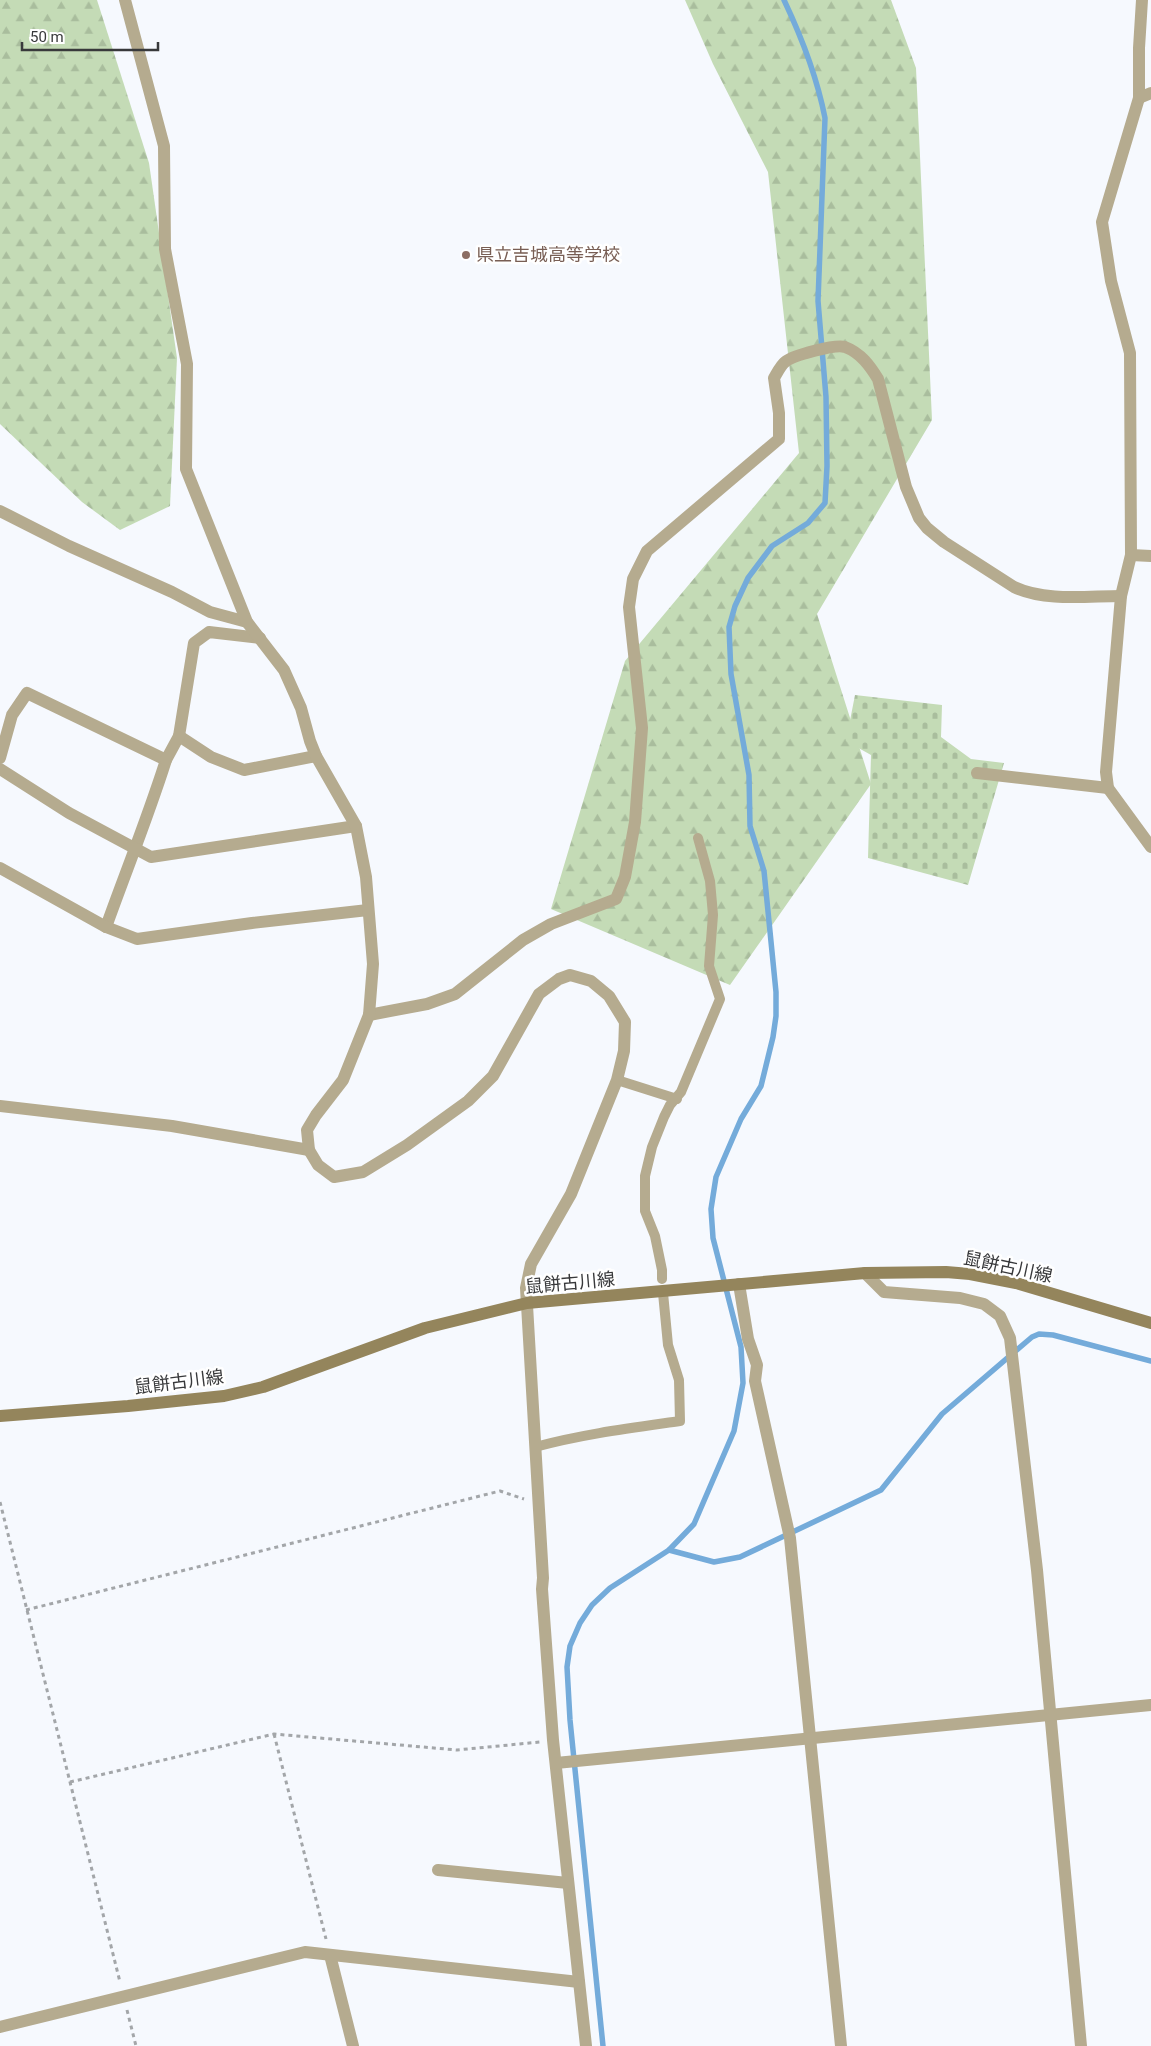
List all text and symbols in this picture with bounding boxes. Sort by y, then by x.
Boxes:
scale bar [22,20,159,52]
text: 50 m [30,28,64,46]
place label: 県立吉城高等学校 [476,244,620,265]
marker: 県立吉城高等学校 [460,249,472,261]
street label: 鼠餅古川線 [962,1247,1054,1286]
street label: 鼠餅古川線 [524,1268,616,1297]
street label: 鼠餅古川線 [133,1366,225,1397]

